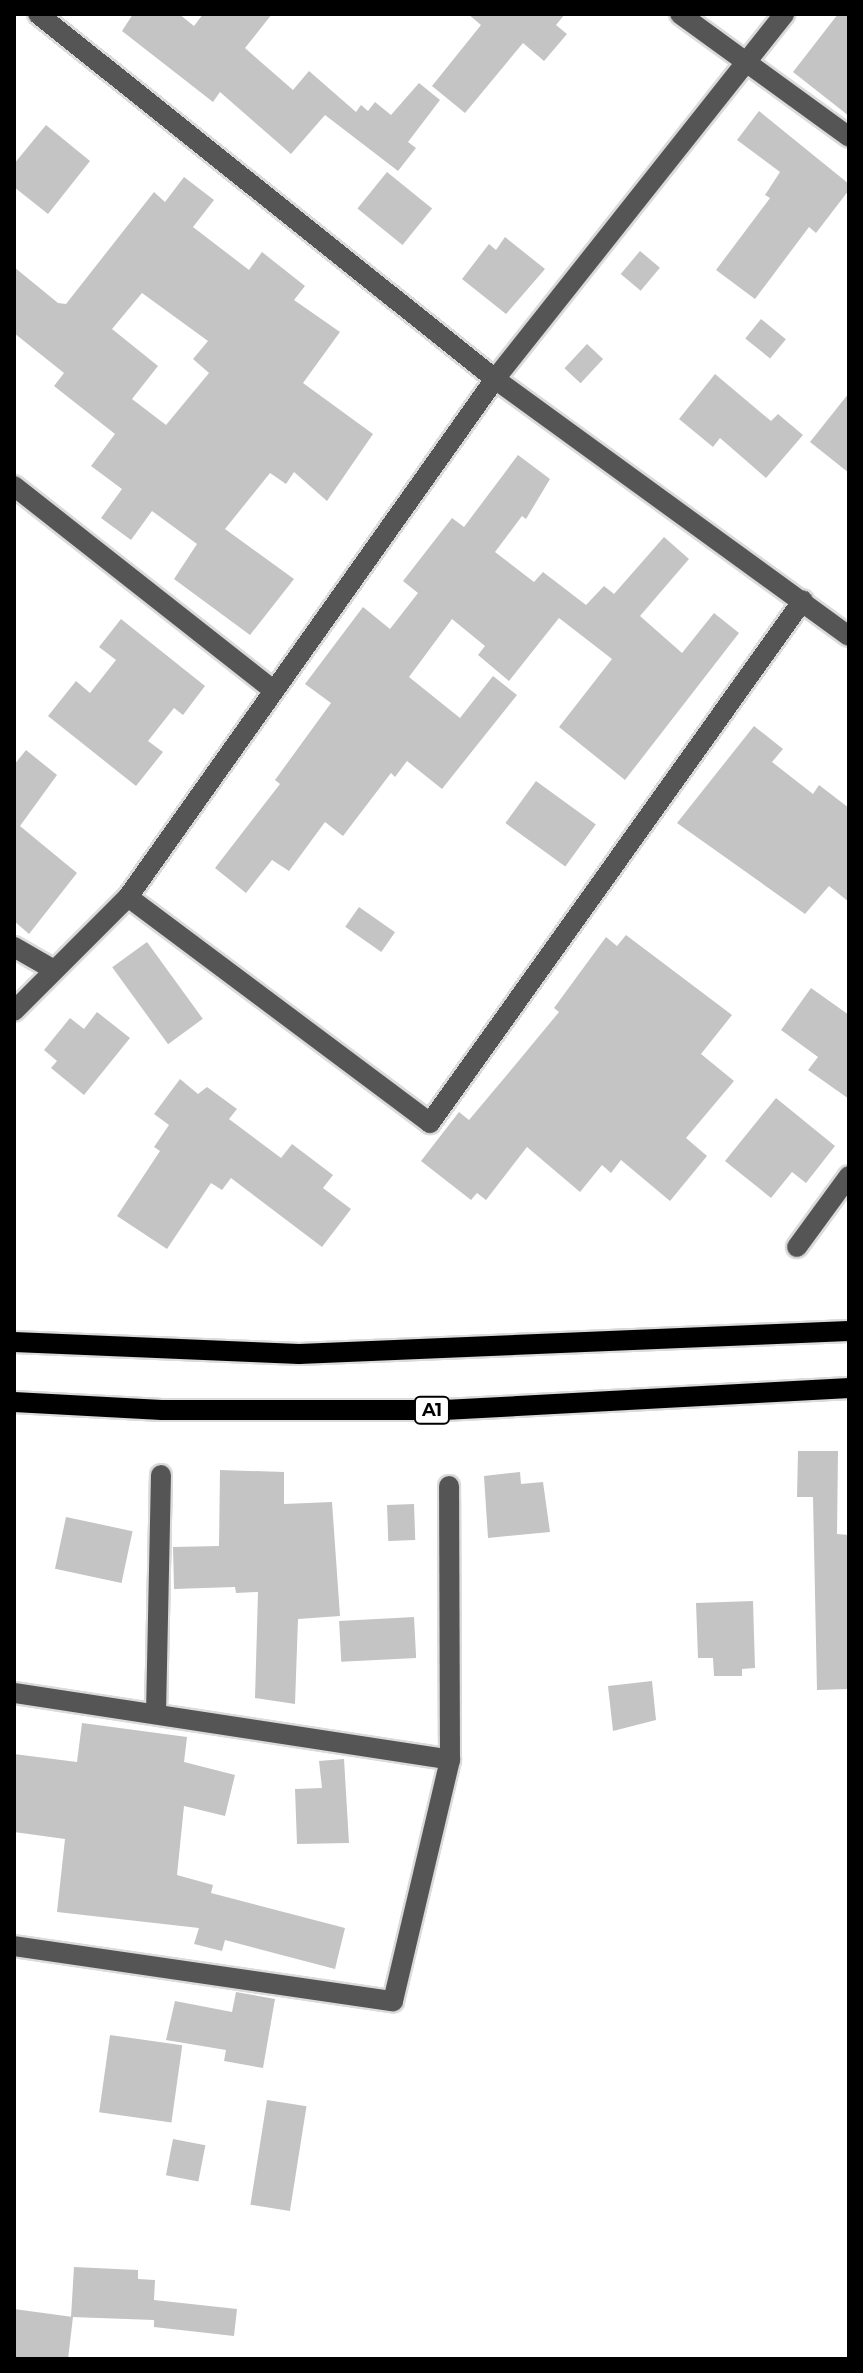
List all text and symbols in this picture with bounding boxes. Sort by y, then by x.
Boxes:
road number: A1 [412,1396,452,1424]

